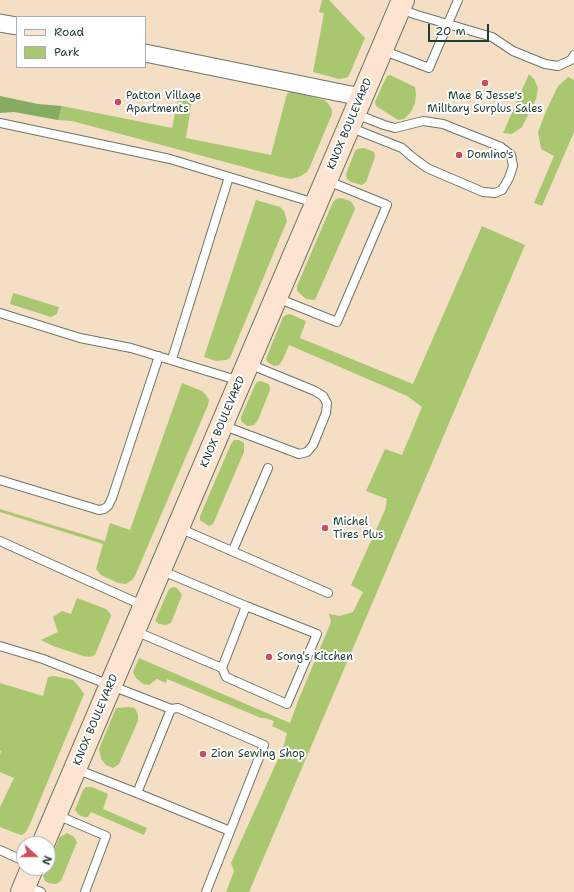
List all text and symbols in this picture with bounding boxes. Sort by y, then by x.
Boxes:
legend [16,16,146,68]
scale bar [430,16,491,42]
text: 20 m [435,23,466,39]
text: Road [54,24,84,40]
text: Park [54,44,80,60]
street label: KNOX BOULEVARD [325,76,375,172]
marker: Mae & Jesse's Military Surplus Sales [480,78,490,88]
place label: Patton Village Apartments [126,89,201,115]
place label: Mae & Jesse's Military Surplus Sales [427,89,543,115]
marker: Patton Village Apartments [113,97,123,107]
place label: Domino's [467,148,514,162]
marker: Domino's [454,150,464,160]
street label: KNOX BOULEVARD [198,374,248,470]
place label: Michel Tires Plus [333,515,384,541]
marker: Michel Tires Plus [320,523,330,533]
place label: Song's Kitchen [277,650,353,664]
marker: Song's Kitchen [264,652,274,662]
street label: KNOX BOULEVARD [71,672,121,768]
place label: Zion Sewing Shop [211,747,305,761]
marker: Zion Sewing Shop [198,749,208,759]
north arrow [16,836,56,876]
text: N [38,853,55,867]

